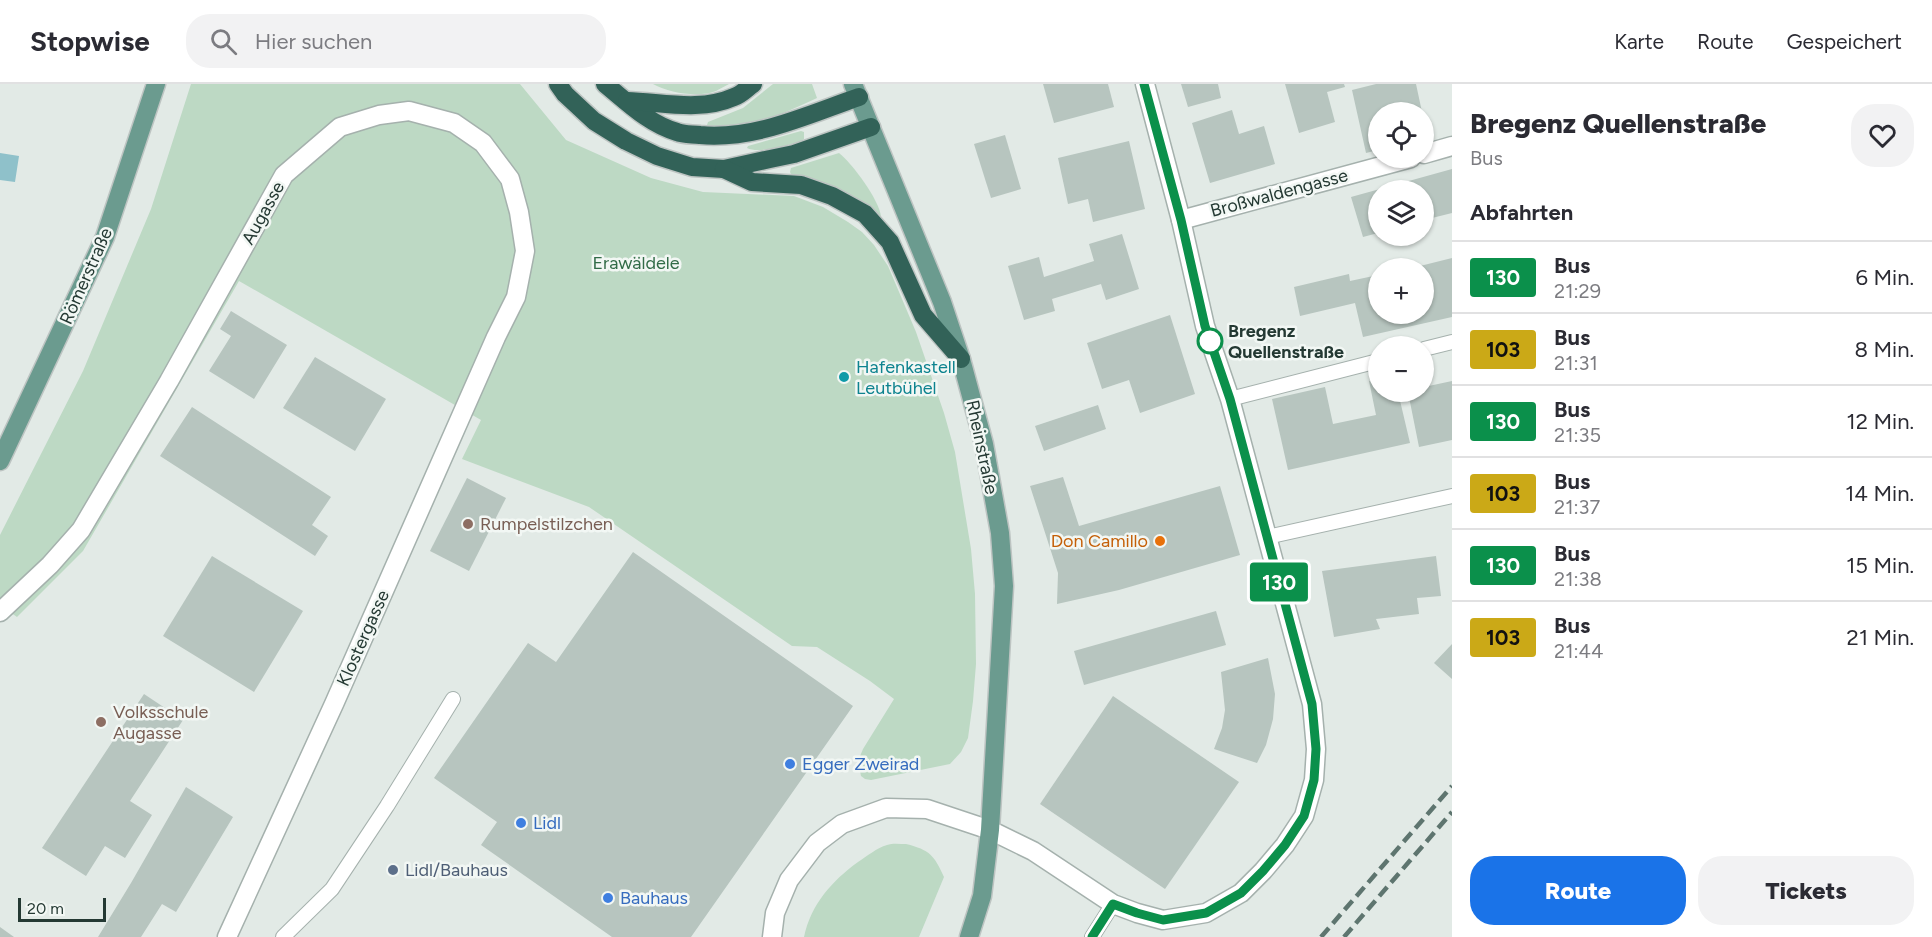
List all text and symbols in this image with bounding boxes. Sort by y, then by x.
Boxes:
search box [186,14,606,68]
text: Stopwise [30,24,150,58]
icon: search [207,25,240,58]
text: Hier suchen [255,28,372,55]
text: Karte [1614,29,1664,54]
text: Route [1697,29,1753,54]
text: Gespeichert [1786,29,1902,54]
map controls [1368,102,1434,402]
button: locate [1368,102,1434,168]
button: heart [1851,104,1914,167]
text: Bregenz Quellenstraße [1470,106,1766,140]
text: Bus [1470,146,1503,170]
street label: Broßwaldengasse [1208,164,1350,222]
street label: Augasse [237,178,289,248]
button: layers [1368,180,1434,246]
text: Abfahrten [1470,199,1573,226]
street label: Römerstraße [55,224,117,328]
park label: Erawäldele [592,252,680,274]
text: Bus [1554,252,1590,279]
button: + [1368,258,1434,324]
text: 6 Min. [1856,264,1914,291]
text: 130 [1486,265,1520,290]
text: 21:29 [1554,279,1601,303]
place label: Bregenz Quellenstraße [1228,320,1344,363]
text: Bus [1554,324,1590,351]
marker: Bregenz Quellenstraße [1197,328,1223,354]
button: − [1368,336,1434,402]
text: 8 Min. [1854,336,1914,363]
text: 103 [1486,337,1520,362]
text: 21:31 [1554,351,1598,375]
place label: Hafenkastell Leutbühel [856,356,956,399]
marker: Hafenkastell Leutbühel [837,370,851,384]
text: Bus [1554,396,1590,423]
street label: Rheinstraße [961,398,1003,496]
text: 12 Min. [1847,408,1914,435]
text: 130 [1486,409,1520,434]
text: 21:35 [1554,423,1601,447]
text: Bus [1554,468,1590,495]
text: 14 Min. [1845,480,1914,507]
text: 103 [1486,481,1520,506]
text: 21:37 [1554,495,1600,519]
place label: Rumpelstilzchen [480,513,613,535]
marker: Rumpelstilzchen [461,517,475,531]
place label: Don Camillo [1051,530,1148,552]
marker: Don Camillo [1153,534,1167,548]
text: Bus [1554,540,1590,567]
text: 15 Min. [1846,552,1914,579]
text: 130 [1486,553,1520,578]
line badge: 130 [1244,562,1314,602]
text: 21:38 [1554,567,1602,591]
text: 130 [1262,570,1296,595]
street label: Klostergasse [332,586,394,689]
text: Bus [1554,612,1590,639]
text: 21 Min. [1847,624,1914,651]
text: 103 [1486,625,1520,650]
text: 21:44 [1554,639,1603,663]
place label: Volksschule Augasse [113,701,208,744]
marker: Volksschule Augasse [94,715,108,729]
place label: Egger Zweirad [802,753,919,775]
marker: Egger Zweirad [783,757,797,771]
place label: Lidl [533,812,561,834]
marker: Lidl [514,816,528,830]
button: Route [1470,856,1686,925]
button: Tickets [1698,856,1914,925]
place label: Lidl/Bauhaus [405,859,508,881]
marker: Lidl/Bauhaus [386,863,400,877]
place label: Bauhaus [620,887,688,909]
marker: Bauhaus [601,891,615,905]
scale bar [18,895,106,922]
text: 20 m [27,899,64,918]

